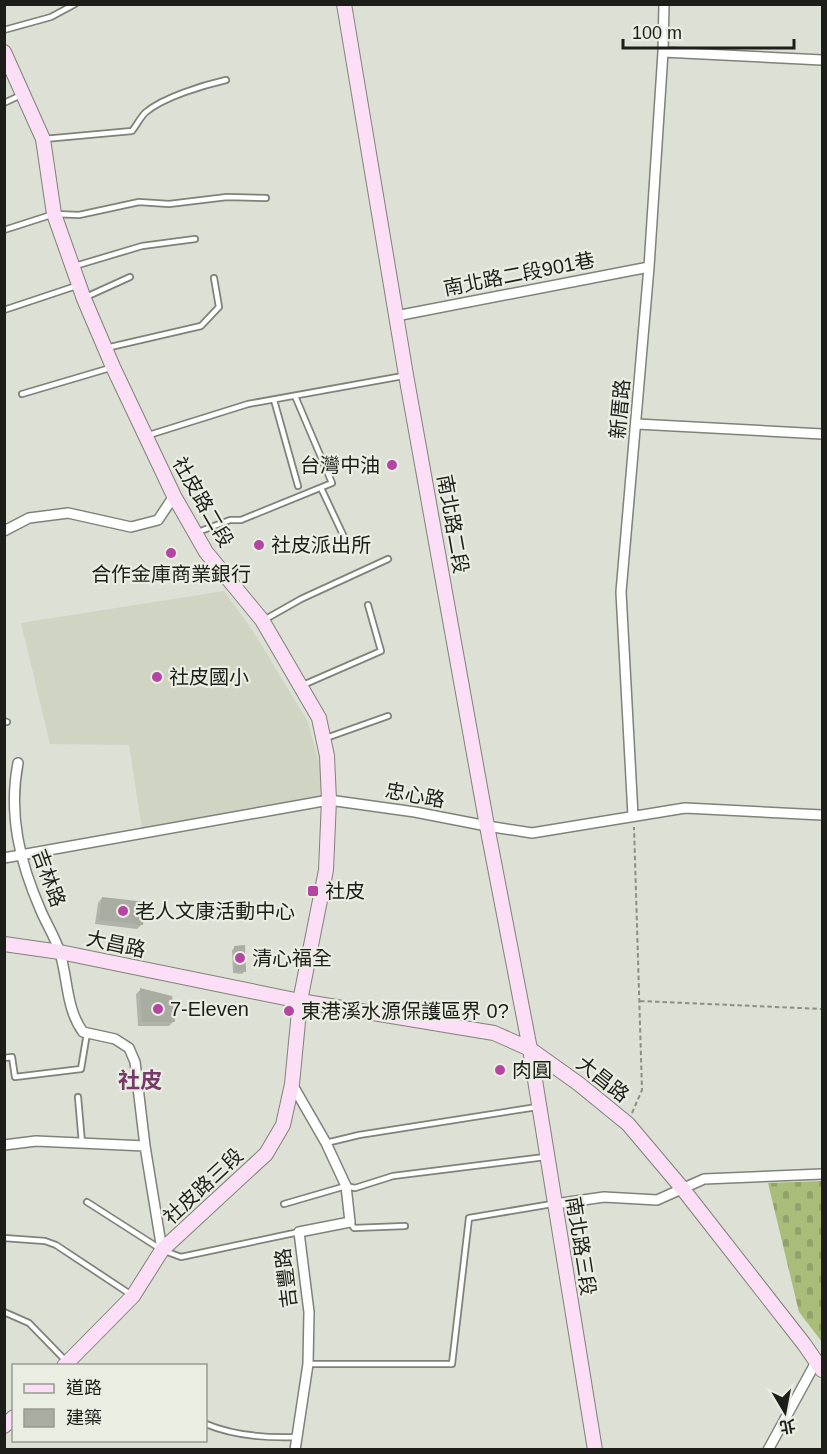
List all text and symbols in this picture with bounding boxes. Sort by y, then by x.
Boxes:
scale bar [623,12,794,50]
text: 100 m [632,23,682,43]
street label: 南北路二段901巷 [442,249,596,299]
street label: 新厝路 [606,378,634,440]
street label: 社皮路二段 [168,453,238,551]
place label: 台灣中油 [300,454,380,476]
marker: 台灣中油 [385,458,399,472]
street label: 南北路二段 [433,473,473,575]
place label: 社皮派出所 [271,534,371,556]
marker: 社皮派出所 [252,538,266,552]
marker: 合作金庫商業銀行 [164,546,178,560]
place label: 合作金庫商業銀行 [91,563,251,585]
place label: 社皮國小 [169,666,249,688]
marker: 社皮國小 [150,670,164,684]
street label: 忠心路 [384,779,446,811]
street label: 吉林路 [28,846,70,910]
place label: 社皮 [325,880,365,902]
marker: 社皮 [306,884,320,898]
place label: 老人文康活動中心 [135,900,295,922]
marker: 老人文康活動中心 [116,904,130,918]
street label: 大昌路 [84,927,148,961]
place label: 清心福全 [252,947,332,969]
marker: 清心福全 [233,951,247,965]
place label: 7-Eleven [170,998,249,1020]
place label: 東港溪水源保護區界 0? [301,1000,509,1022]
marker: 7-Eleven [151,1002,165,1016]
marker: 東港溪水源保護區界 0? [282,1004,296,1018]
street label: 大昌路 [573,1052,633,1106]
place label: 肉圓 [512,1059,552,1081]
marker: 肉圓 [493,1063,507,1077]
district label: 社皮 [118,1068,162,1093]
street label: 社皮路三段 [159,1144,247,1228]
street label: 南北路三段 [562,1195,600,1297]
street label: 吉豐路 [271,1247,301,1309]
legend [12,1364,207,1442]
text: 道路 [66,1378,102,1398]
north arrow [755,1382,815,1442]
text: 建築 [66,1408,102,1428]
text: 北 [778,1417,797,1436]

